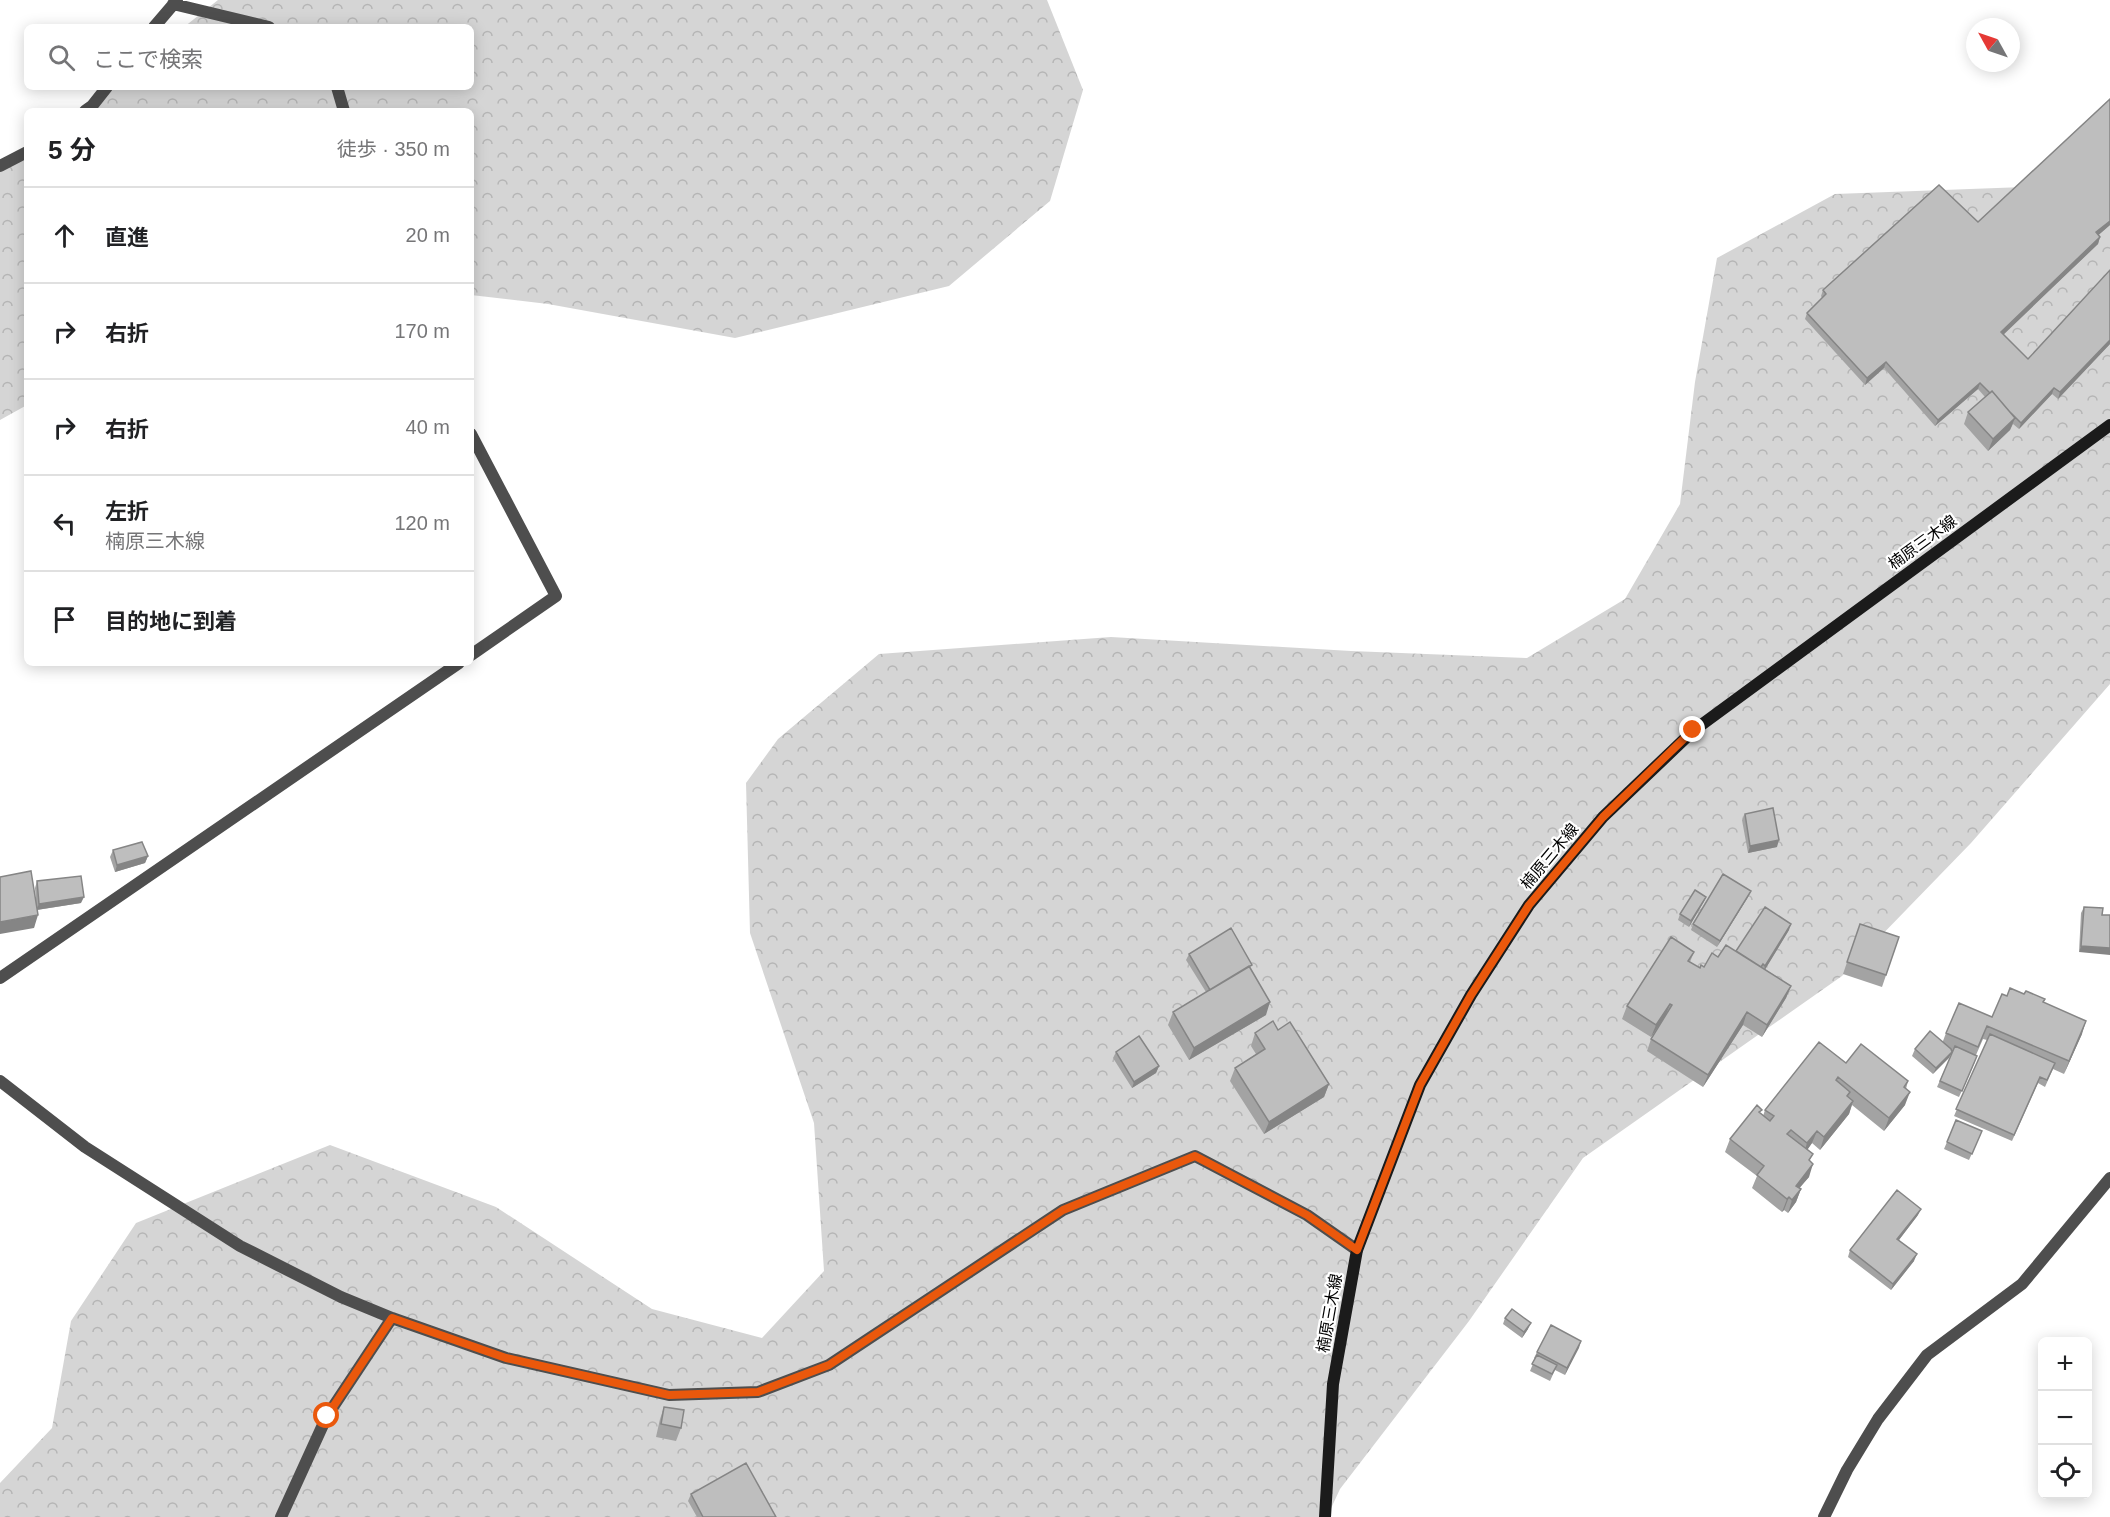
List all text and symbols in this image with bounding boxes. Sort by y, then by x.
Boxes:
north arrow [1966,18,2020,72]
search box [24,24,474,90]
icon: search [45,41,78,74]
text: ここで検索 [93,47,203,72]
text: 5 分 [48,135,96,165]
text: 徒歩 · 350 m [337,138,450,160]
icon: ahead [48,219,81,252]
text: 20 m [406,224,450,246]
text: 直進 [105,225,149,250]
icon: right [48,315,81,348]
text: 170 m [394,320,450,342]
text: 右折 [105,321,149,346]
icon: right [48,411,81,444]
text: 40 m [406,416,450,438]
text: 右折 [105,417,149,442]
text: 左折 [105,499,149,524]
icon: left [48,507,81,540]
text: 120 m [394,512,450,534]
street label: 楠原三木線 [1885,512,1960,573]
text: 楠原三木線 [105,530,205,552]
icon: arrive [48,603,81,636]
text: 目的地に到着 [105,609,237,634]
route end [1679,716,1705,742]
street label: 楠原三木線 [1517,820,1582,892]
street label: 楠原三木線 [1314,1272,1345,1354]
map controls [2038,1337,2092,1499]
button: + [2038,1337,2092,1391]
button: − [2038,1391,2092,1445]
route start [313,1402,339,1428]
button: locate [2038,1445,2092,1499]

